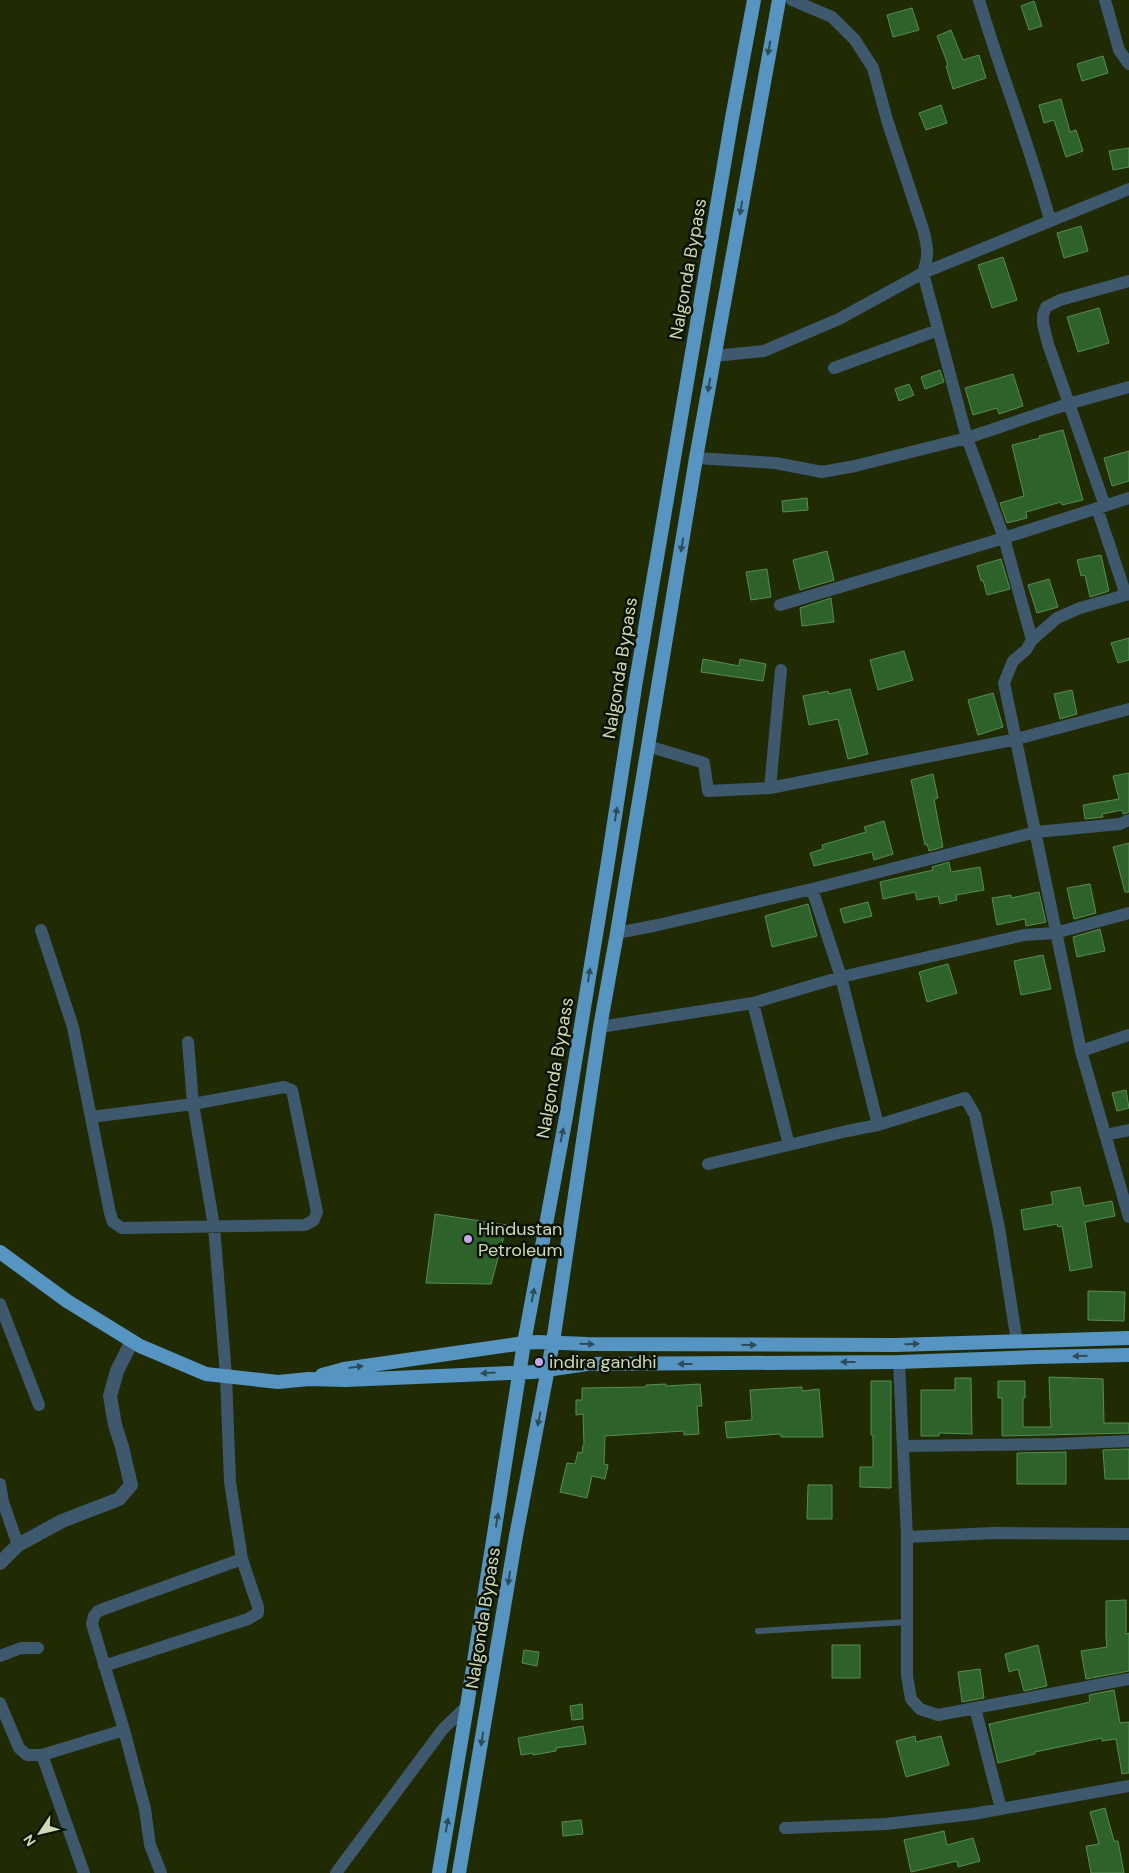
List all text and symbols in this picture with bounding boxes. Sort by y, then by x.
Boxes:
one-way arrow [765,40,773,56]
street label: Nalgonda Bypass [664,197,712,341]
one-way arrow [736,200,744,216]
one-way arrow [705,377,713,393]
one-way arrow [677,537,685,553]
street label: Nalgonda Bypass [597,596,643,740]
one-way arrow [612,806,620,822]
one-way arrow [586,967,594,983]
street label: Nalgonda Bypass [531,996,579,1140]
one-way arrow [559,1127,567,1143]
place label: Hindustan Petroleum [478,1217,562,1262]
marker: Hindustan Petroleum [462,1233,474,1245]
one-way arrow [529,1287,537,1303]
one-way arrow [579,1340,595,1348]
one-way arrow [904,1340,920,1348]
one-way arrow [742,1341,758,1349]
place label: indira gandhi [549,1350,657,1374]
one-way arrow [1072,1352,1088,1360]
marker: indira gandhi [533,1356,545,1368]
one-way arrow [840,1359,856,1367]
one-way arrow [677,1360,693,1368]
one-way arrow [349,1363,365,1371]
one-way arrow [480,1369,496,1377]
one-way arrow [534,1411,542,1427]
one-way arrow [493,1511,501,1527]
street label: Nalgonda Bypass [460,1546,506,1690]
one-way arrow [504,1571,512,1587]
one-way arrow [478,1731,486,1747]
north arrow [15,1808,65,1858]
one-way arrow [444,1817,452,1833]
text: N [19,1831,40,1850]

